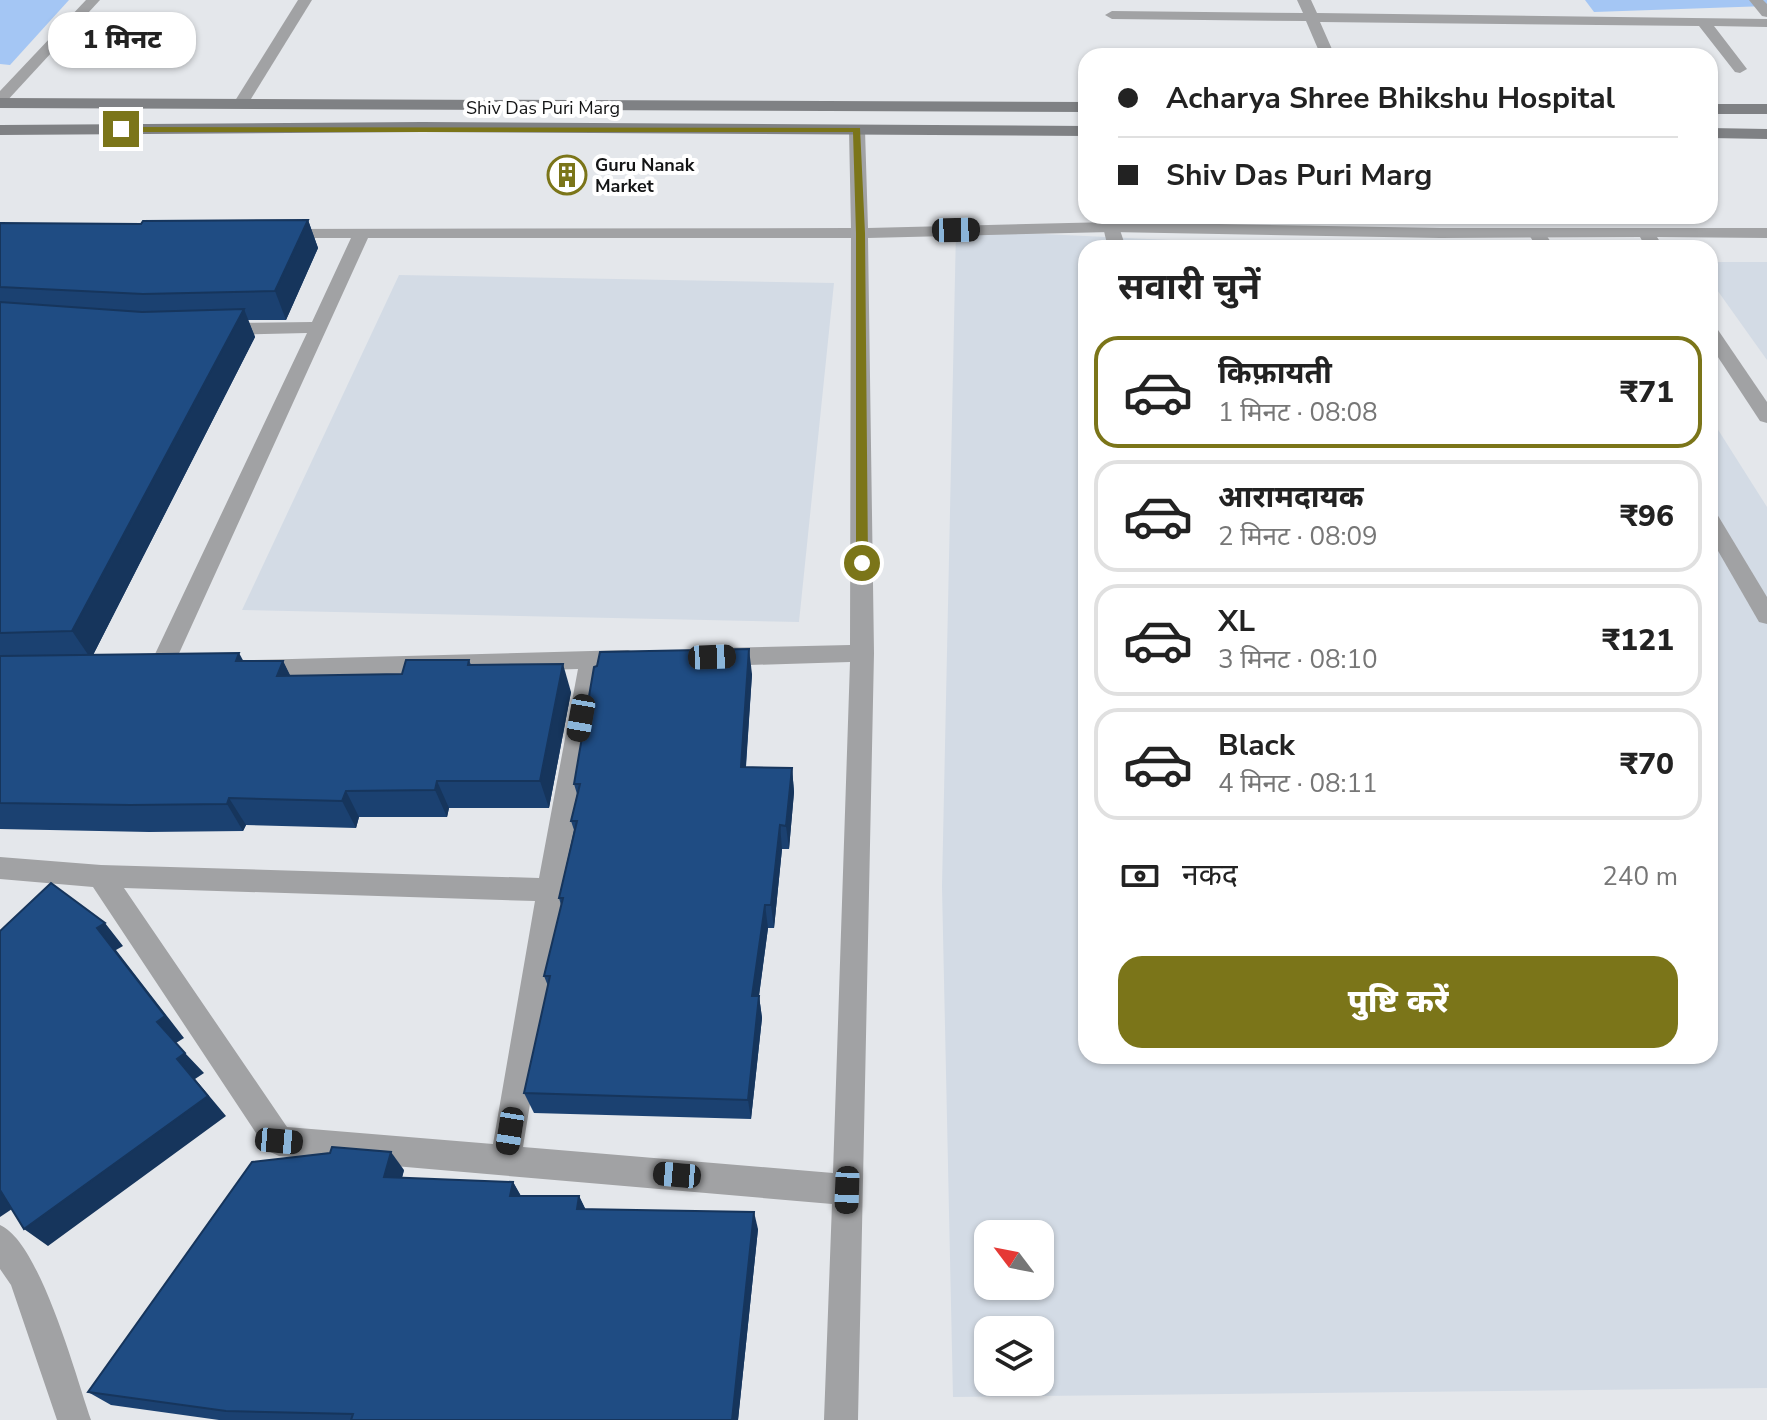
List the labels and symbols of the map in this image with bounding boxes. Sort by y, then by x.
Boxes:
callout: 1 मिनट [47,13,195,69]
street label: Shiv Das Puri Marg [466,96,620,120]
route end [103,111,139,147]
place label: Guru Nanak Market [595,153,695,198]
building icon: Guru Nanak Market [546,154,588,196]
car [932,218,980,242]
route start [844,545,880,581]
car [688,644,736,670]
car [565,692,597,744]
car [494,1105,526,1157]
car [254,1127,304,1155]
car [652,1161,702,1189]
car [834,1166,860,1214]
north arrow [974,1220,1054,1300]

